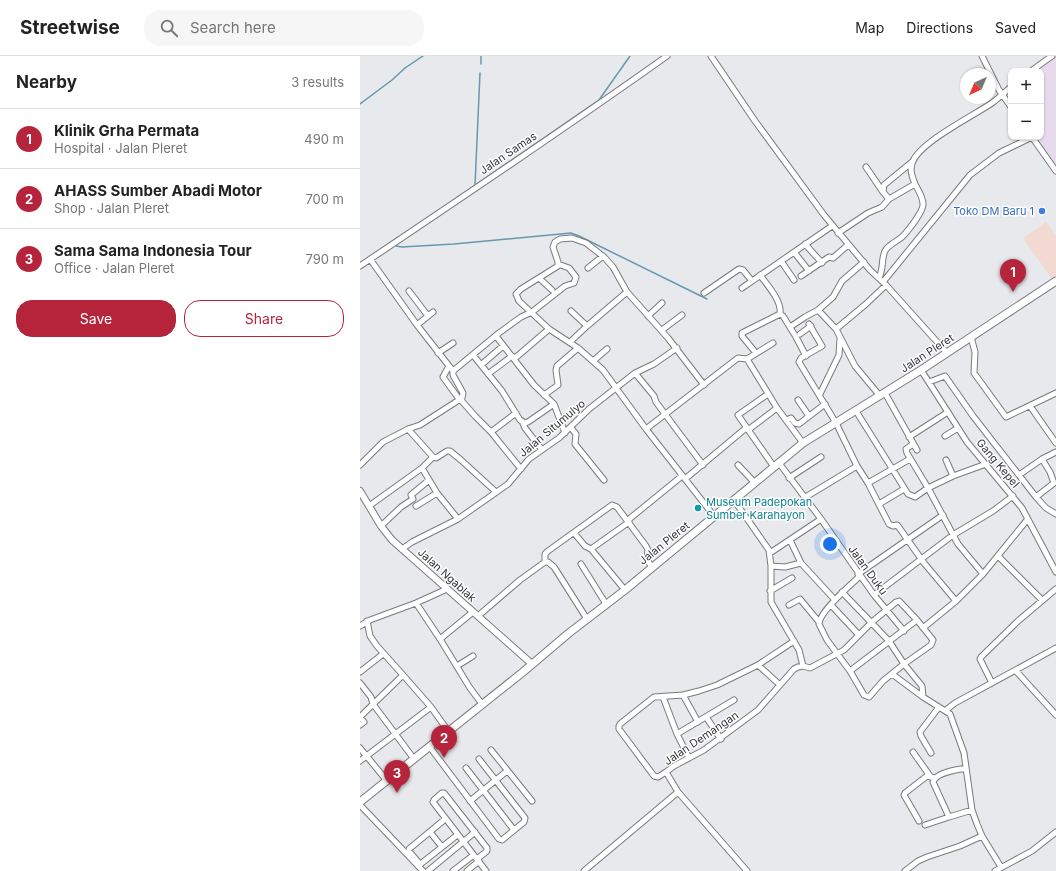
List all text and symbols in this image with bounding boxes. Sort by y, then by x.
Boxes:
search box [144,10,424,46]
text: Streetwise [20,16,120,39]
icon: search [158,17,180,39]
text: Search here [190,18,276,37]
text: Map [855,19,884,36]
text: Directions [906,19,973,36]
text: Saved [995,19,1036,36]
north arrow [960,68,996,104]
map controls [1008,68,1044,140]
button: + [1008,68,1044,104]
text: Nearby [16,72,77,92]
text: 3 results [291,74,344,90]
button: − [1008,104,1044,140]
text: Klinik Grha Permata [54,121,199,140]
street label: Jalan Samas [477,129,539,177]
text: 1 [26,131,32,147]
text: 490 m [304,131,344,147]
text: Hospital · Jalan Pleret [54,140,187,156]
text: AHASS Sumber Abadi Motor [54,181,262,200]
text: 2 [25,191,33,207]
text: 700 m [305,191,344,207]
text: Shop · Jalan Pleret [54,200,169,216]
place label: Toko DM Baru 1 [953,204,1034,218]
marker: Toko DM Baru 1 [1037,206,1047,216]
text: Sama Sama Indonesia Tour [54,241,252,260]
text: 3 [25,251,33,267]
text: 790 m [305,251,344,267]
pin: 1 [1000,259,1026,292]
text: Office · Jalan Pleret [54,260,174,276]
button: Save [16,300,176,337]
button: Share [184,300,344,337]
street label: Jalan Pleret [898,330,957,375]
street label: Jalan Situmulyo [516,396,588,460]
street label: Gang Kepel [973,436,1023,490]
place label: Museum Padepokan Sumber Karahayon [706,495,812,522]
marker: Museum Padepokan Sumber Karahayon [693,503,703,513]
street label: Jalan Pleret [636,518,692,568]
your location [820,534,840,554]
street label: Jalan Duku [845,542,891,598]
street label: Jalan Ngablak [415,545,479,605]
street label: Jalan Demangan [661,708,741,768]
pin: 2 [431,725,457,758]
pin: 3 [384,760,410,793]

